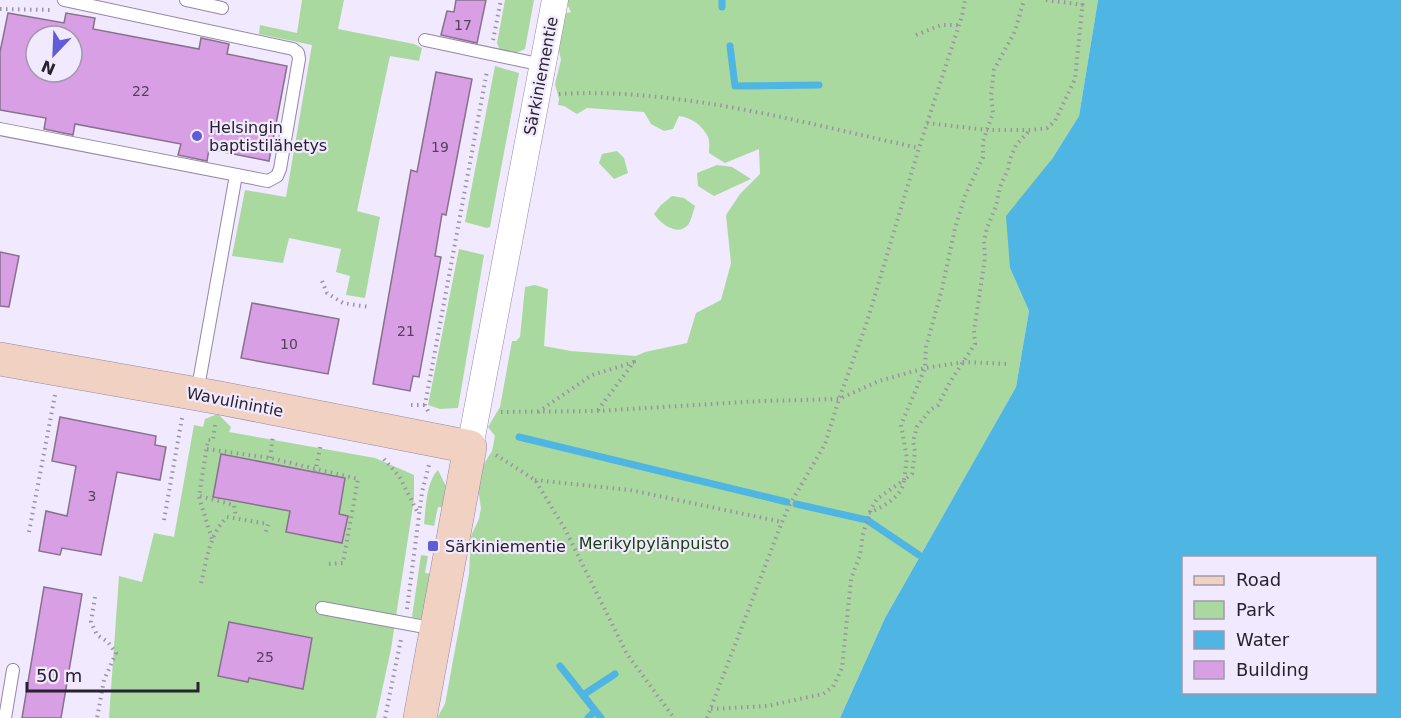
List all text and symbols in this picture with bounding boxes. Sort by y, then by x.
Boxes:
street label: Särkiniementie [520,15,562,137]
house number: 17 [454,17,472,33]
north arrow [24,24,84,84]
text: N [38,56,58,79]
house number: 22 [132,83,150,99]
place label: Helsingin baptistilähetys [209,118,327,155]
marker: Helsingin baptistilähetys [190,129,204,143]
house number: 19 [431,139,449,155]
house number: 21 [397,323,415,339]
house number: 10 [280,336,298,352]
street label: Wavulinintie [185,383,285,421]
house number: 3 [88,488,96,504]
park label: Merikylpylänpuisto [579,534,729,553]
place label: Särkiniementie [445,537,566,556]
marker: Särkiniementie [426,539,440,553]
legend [1182,556,1377,694]
text: Road [1236,569,1281,590]
text: Park [1236,599,1275,620]
text: Water [1236,629,1290,650]
house number: 25 [256,649,274,665]
scale bar [27,655,198,693]
text: Building [1236,659,1309,680]
text: 50 m [36,665,82,686]

